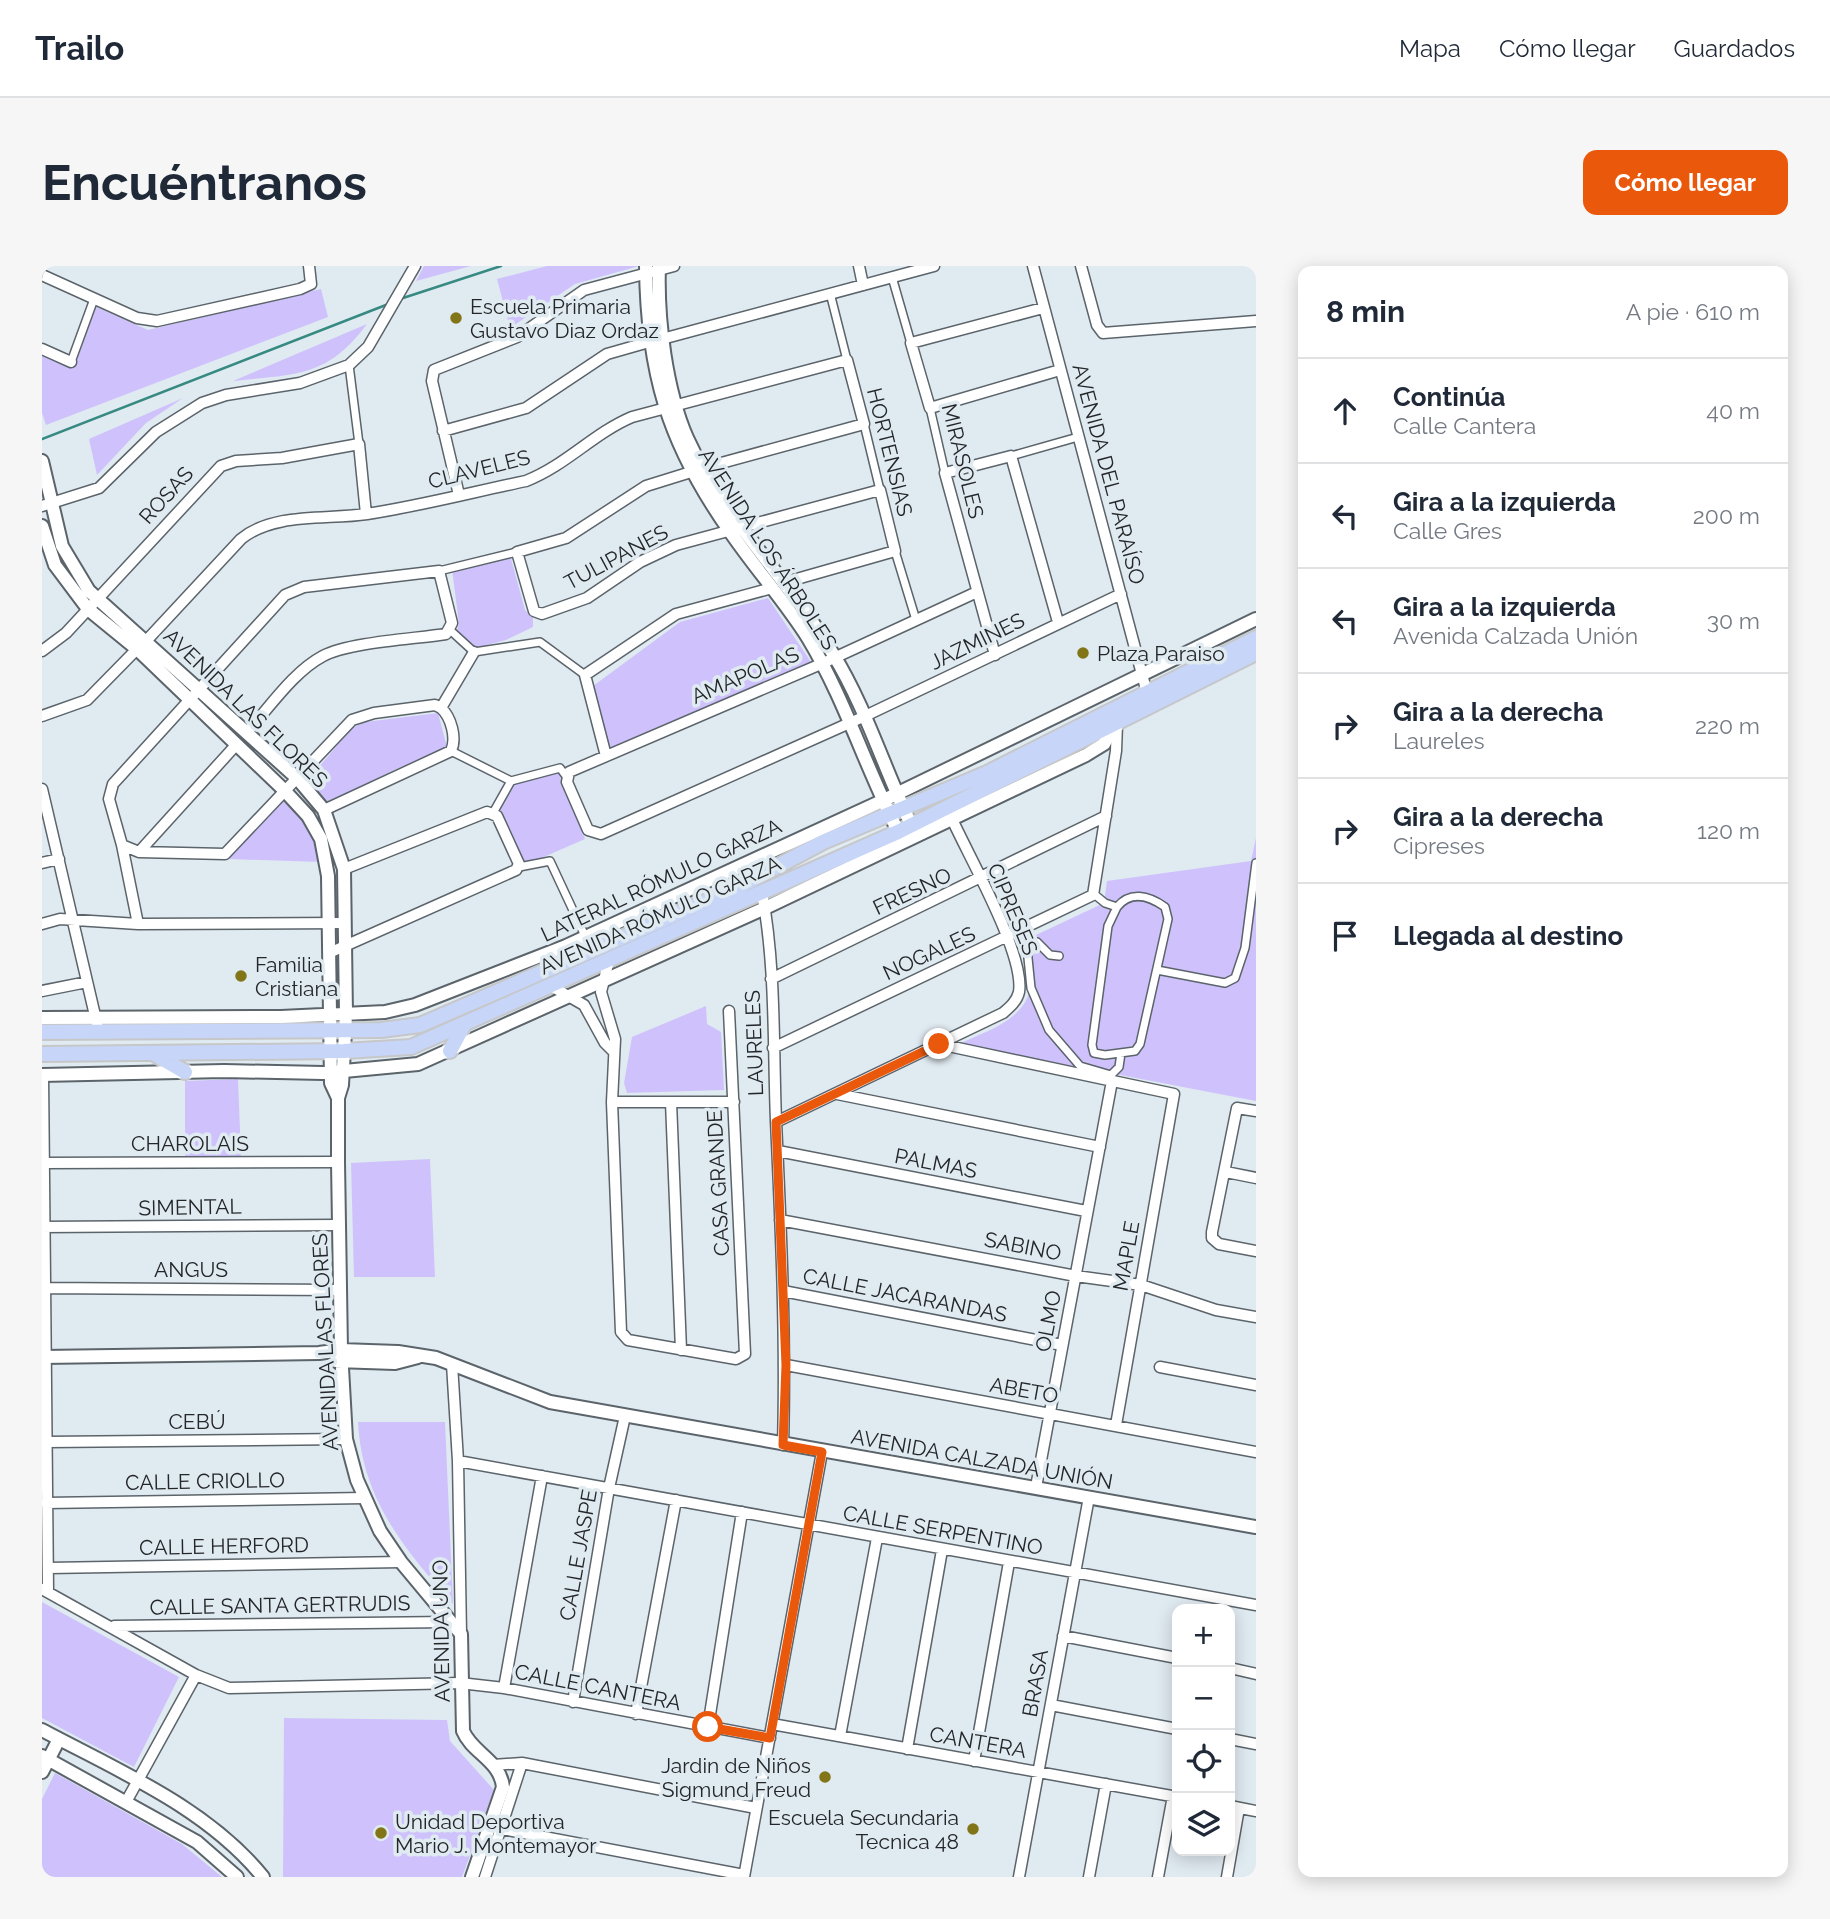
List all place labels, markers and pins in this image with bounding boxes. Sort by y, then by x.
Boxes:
place label: Escuela Primaria Gustavo Diaz Ordaz [470,294,659,343]
marker: Escuela Primaria Gustavo Diaz Ordaz [448,310,464,326]
place label: Plaza Paraiso [1097,641,1225,666]
marker: Plaza Paraiso [1075,645,1091,661]
place label: Familia Cristiana [255,952,338,1001]
marker: Familia Cristiana [233,968,249,984]
place label: Jardin de Niños Sigmund Freud [661,1753,811,1802]
marker: Jardin de Niños Sigmund Freud [817,1769,833,1785]
place label: Escuela Secundaria Tecnica 48 [768,1805,959,1854]
place label: Unidad Deportiva Mario J. Montemayor [395,1809,597,1858]
marker: Escuela Secundaria Tecnica 48 [965,1821,981,1837]
marker: Unidad Deportiva Mario J. Montemayor [373,1825,389,1841]

